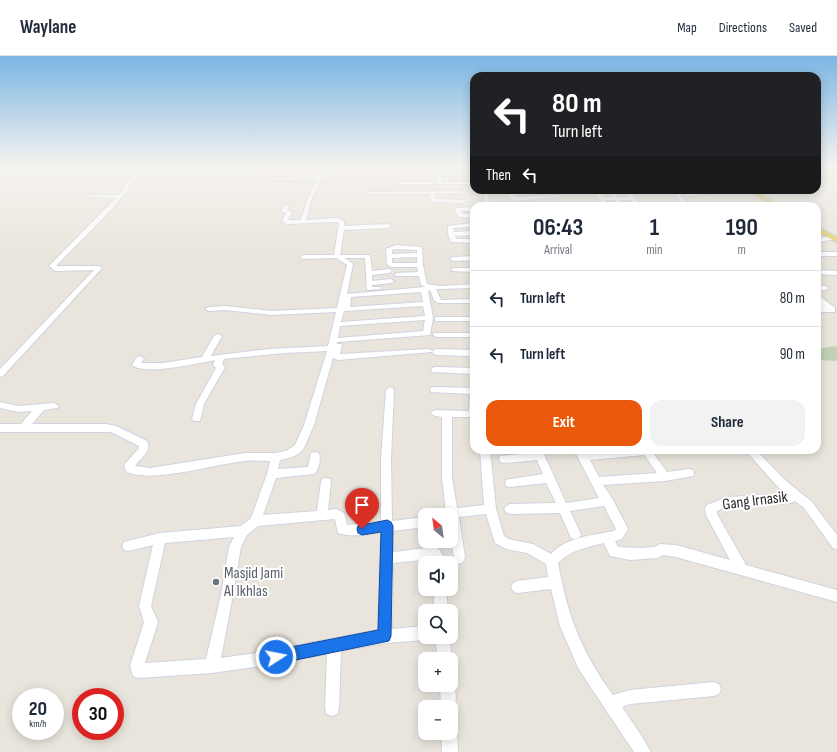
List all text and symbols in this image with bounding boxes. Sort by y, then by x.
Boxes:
text: Waylane [20,16,76,39]
text: Map [677,19,697,36]
text: Directions [719,19,767,36]
text: Saved [789,19,817,36]
text: 80 m [552,87,601,120]
icon: left [486,88,538,140]
text: Turn left [552,121,603,142]
icon: left [519,164,541,186]
text: Then [486,166,511,185]
text: 06:43 [533,213,583,242]
text: 1 [650,213,659,242]
text: 190 [726,213,758,242]
text: Arrival [544,242,572,258]
text: min [646,242,663,258]
text: m [738,242,746,258]
icon: left [486,288,508,310]
text: Turn left [520,289,565,308]
text: 80 m [780,289,805,308]
icon: left [486,344,508,366]
text: Turn left [520,345,565,364]
text: 90 m [780,345,805,364]
button: Exit [486,400,642,446]
button: Share [650,400,805,446]
pin [345,488,379,529]
street label: Gang Irnasik [721,488,789,514]
icon: arrive [351,494,373,516]
north arrow [418,508,458,548]
map controls [418,508,458,740]
button: sound [418,556,458,596]
place label: Masjid Jami Al Ikhlas [223,564,283,601]
marker: Masjid Jami Al Ikhlas [211,577,221,587]
button: search [418,604,458,644]
position arrow [255,636,297,678]
button: + [418,652,458,692]
speed limit sign: 30 [72,688,124,740]
text: 20 [29,697,47,721]
button: − [418,700,458,740]
text: km/h [29,718,47,730]

